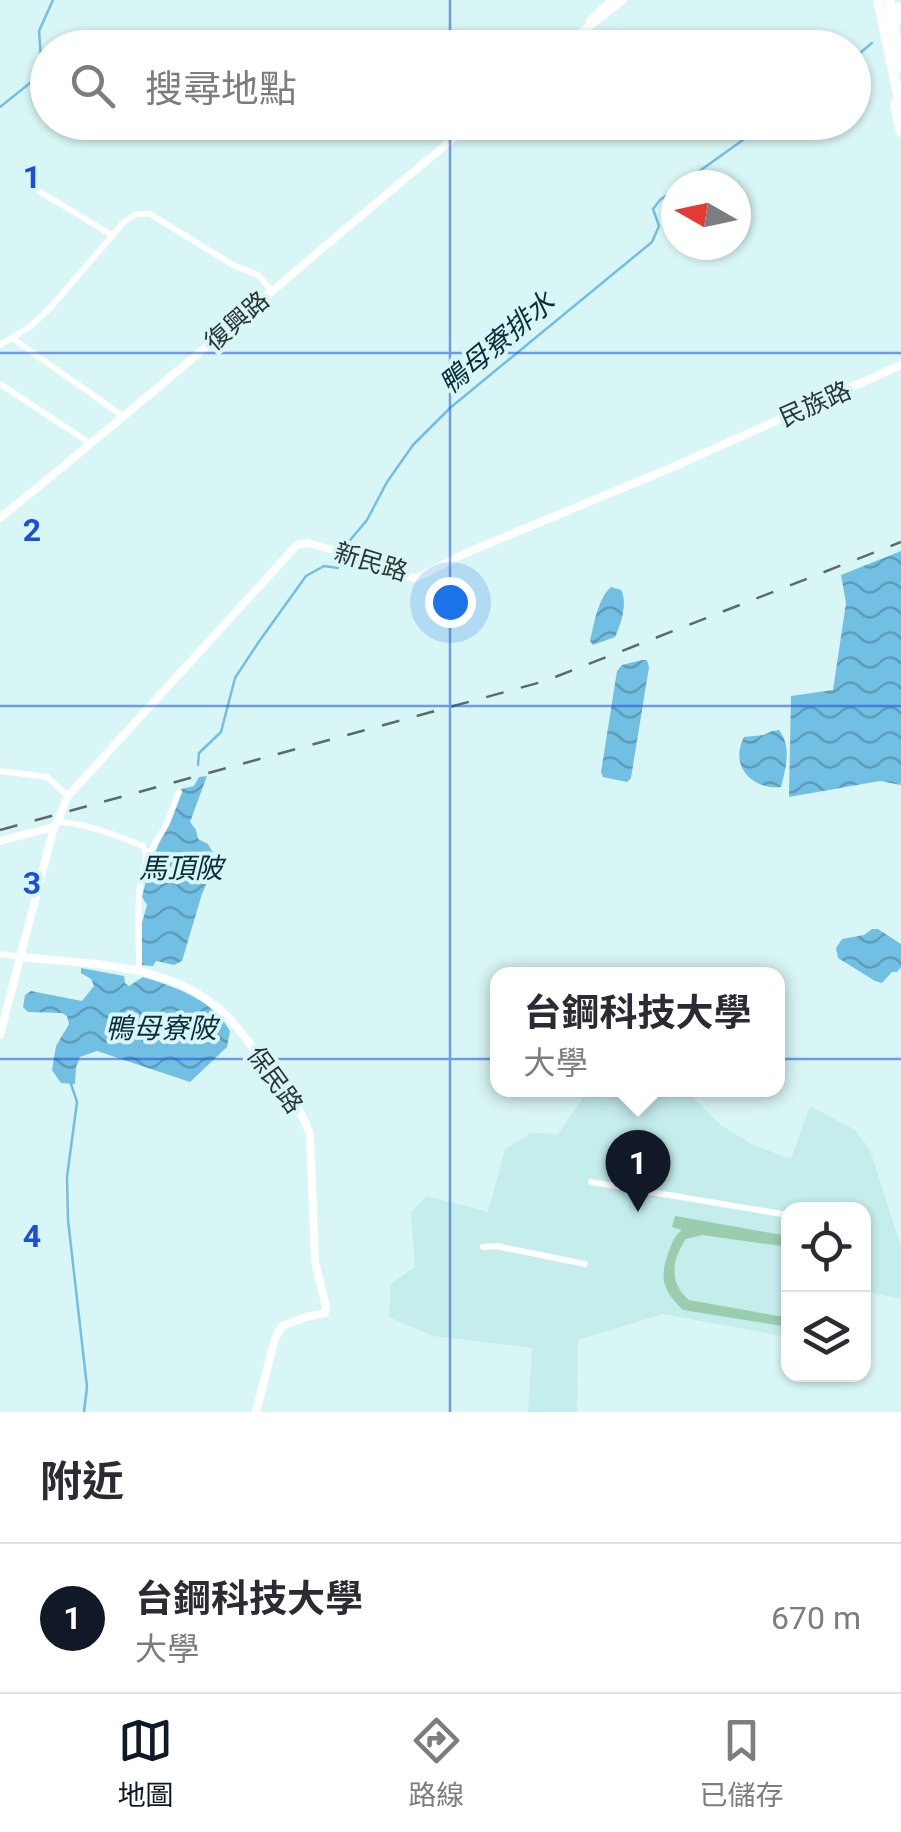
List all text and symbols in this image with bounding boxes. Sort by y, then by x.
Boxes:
search box [30,30,871,140]
icon: search [65,58,120,113]
text: 搜尋地點 [145,67,297,111]
text: 1 [23,158,41,196]
north arrow [661,170,751,260]
water label: 鴨母寮排水 [433,284,563,401]
street label: 復興路 [199,285,275,357]
street label: 民族路 [775,375,855,433]
text: 2 [23,511,41,549]
street label: 新民路 [331,537,411,587]
your location [425,577,476,628]
water label: 馬頂陂 [139,852,227,885]
text: 3 [23,864,41,902]
popup [490,967,785,1097]
text: 台鋼科技大學 [523,991,752,1035]
water label: 鴨母寮陂 [105,1012,221,1045]
street label: 保民路 [241,1041,309,1119]
text: 大學 [523,1044,588,1082]
pin: 1 [606,1130,670,1212]
map controls [781,1202,871,1382]
button: locate [781,1202,871,1292]
text: 4 [23,1217,41,1255]
button: layers [781,1292,871,1382]
text: 附近 [40,1457,124,1506]
text: 台鋼科技大學 [135,1577,363,1621]
text: 1 [63,1599,82,1637]
text: 670 m [771,1599,861,1637]
text: 大學 [135,1630,199,1668]
tab: 地圖 [117,1713,174,1813]
tab: 路線 [408,1713,465,1813]
tab: 已儲存 [699,1713,784,1813]

